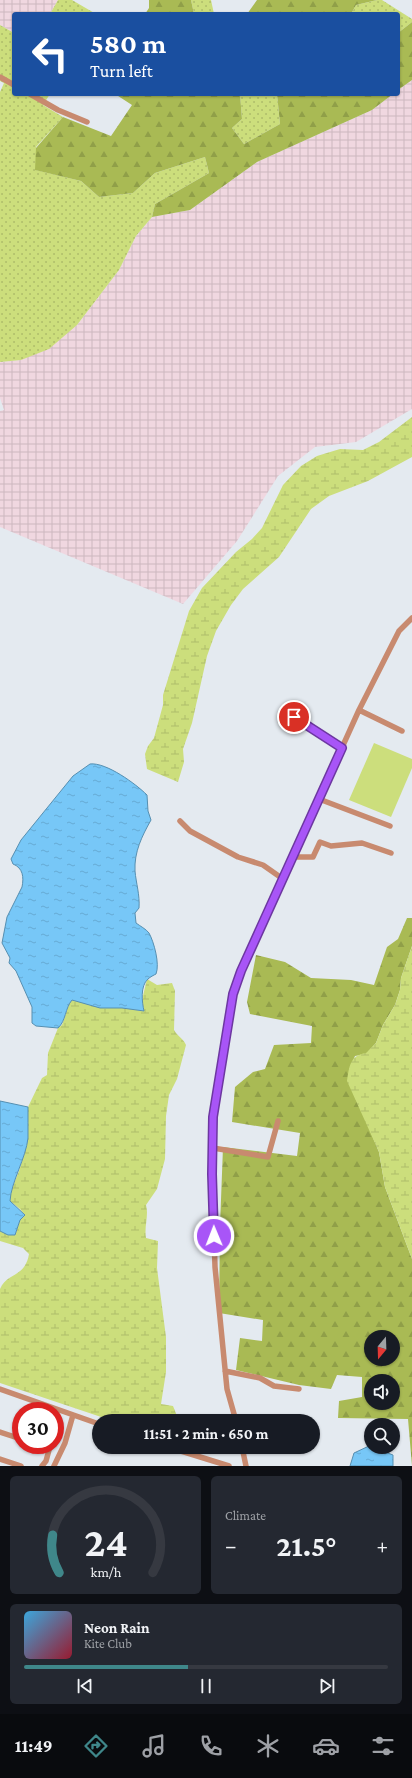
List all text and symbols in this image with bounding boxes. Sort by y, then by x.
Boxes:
icon: left [24,28,76,80]
text: 580 m [90,28,166,59]
text: Turn left [90,61,153,81]
pin [277,700,311,734]
icon: arrive [283,706,305,728]
position arrow [193,1215,235,1257]
north arrow [364,1330,400,1366]
map controls [364,1330,400,1454]
button: sound [364,1374,400,1410]
speed limit sign: 30 [12,1402,64,1454]
button: search [364,1418,400,1454]
text: 11:51 · 2 min · 650 m [144,1426,268,1442]
text: Climate [225,1508,266,1523]
text: 24 [84,1519,127,1565]
text: 21.5° [276,1529,337,1562]
text: − [225,1533,237,1558]
text: + [376,1533,388,1558]
text: km/h [90,1564,121,1580]
text: Neon Rain [84,1620,150,1636]
text: Kite Club [84,1636,132,1651]
icon: previous [74,1675,96,1697]
icon: pause [195,1675,217,1697]
icon: next [316,1675,338,1697]
icon: directions [82,1732,110,1760]
icon: music [140,1732,168,1760]
icon: phone [197,1732,225,1760]
icon: climate [254,1732,282,1760]
icon: car [312,1732,340,1760]
icon: filters [369,1732,397,1760]
text: 11:49 [15,1736,53,1756]

